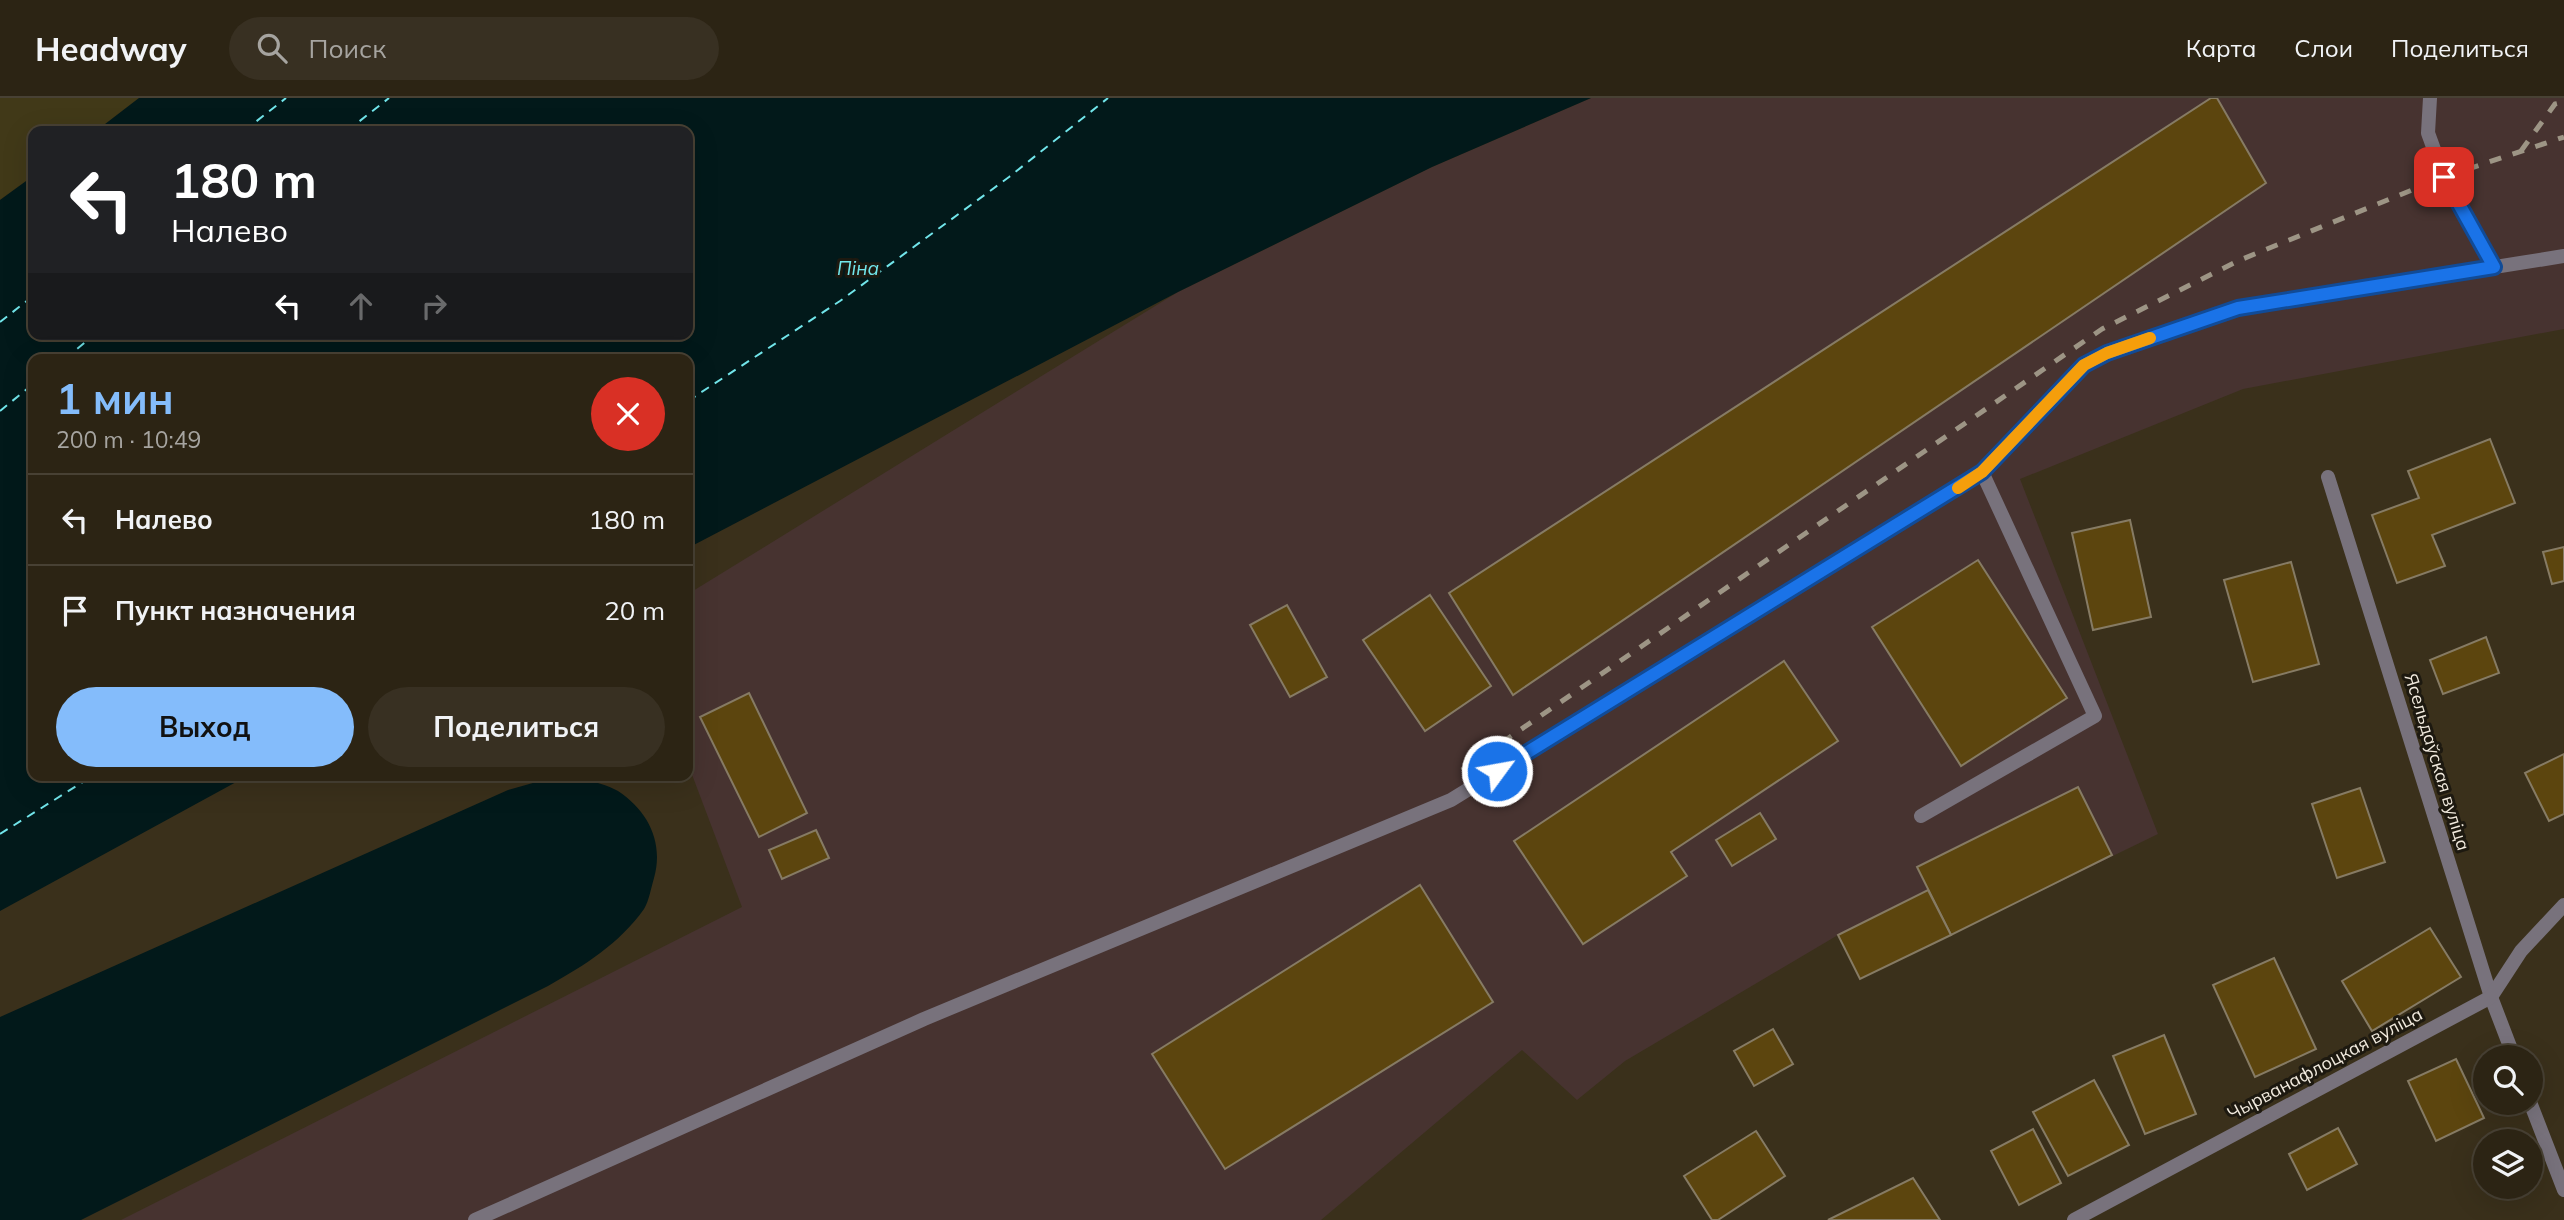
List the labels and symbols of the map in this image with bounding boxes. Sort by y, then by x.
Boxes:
pin [2414,147,2474,207]
water label: Піна [837,256,879,280]
street label: Ясельдаўская вуліца [2400,670,2475,853]
position arrow [1460,734,1534,808]
street label: Чырванафлоцкая вуліца [2223,1002,2426,1125]

